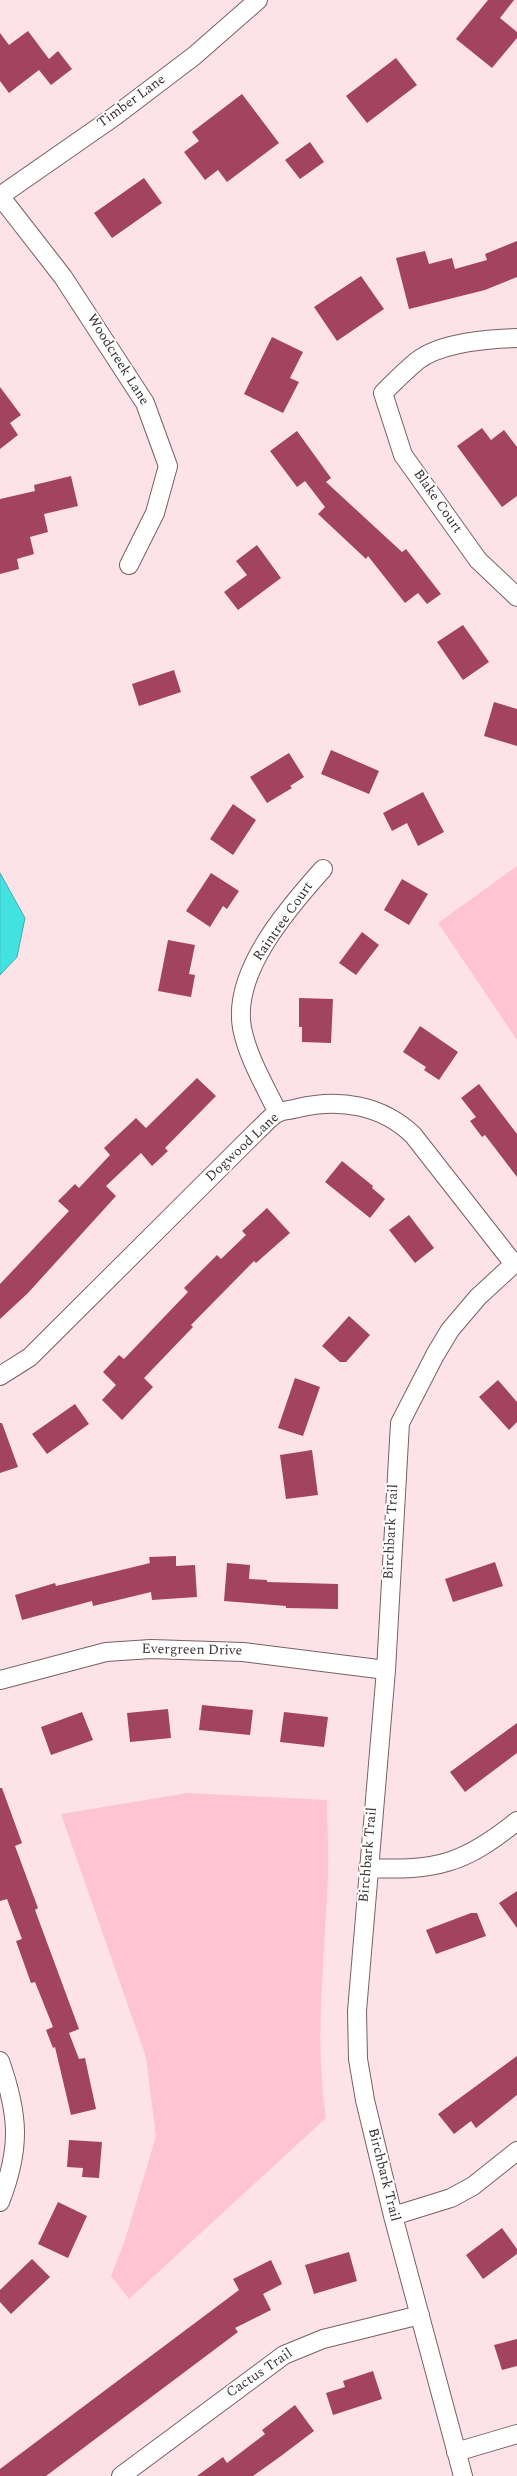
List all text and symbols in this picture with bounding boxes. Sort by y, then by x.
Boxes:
street label: Timber Lane [95,72,169,132]
street label: Woodcreek Lane [82,311,152,409]
street label: Blake Court [409,467,465,537]
street label: Raintree Court [251,879,317,965]
street label: Dogwood Lane [203,1110,283,1186]
street label: Birchbark Trail [381,1484,403,1580]
street label: Evergreen Drive [141,1642,243,1660]
street label: Birchbark Trail [356,1807,382,1903]
street label: Birchbark Trail [363,2127,403,2223]
street label: Cactus Trail [224,2346,296,2402]

